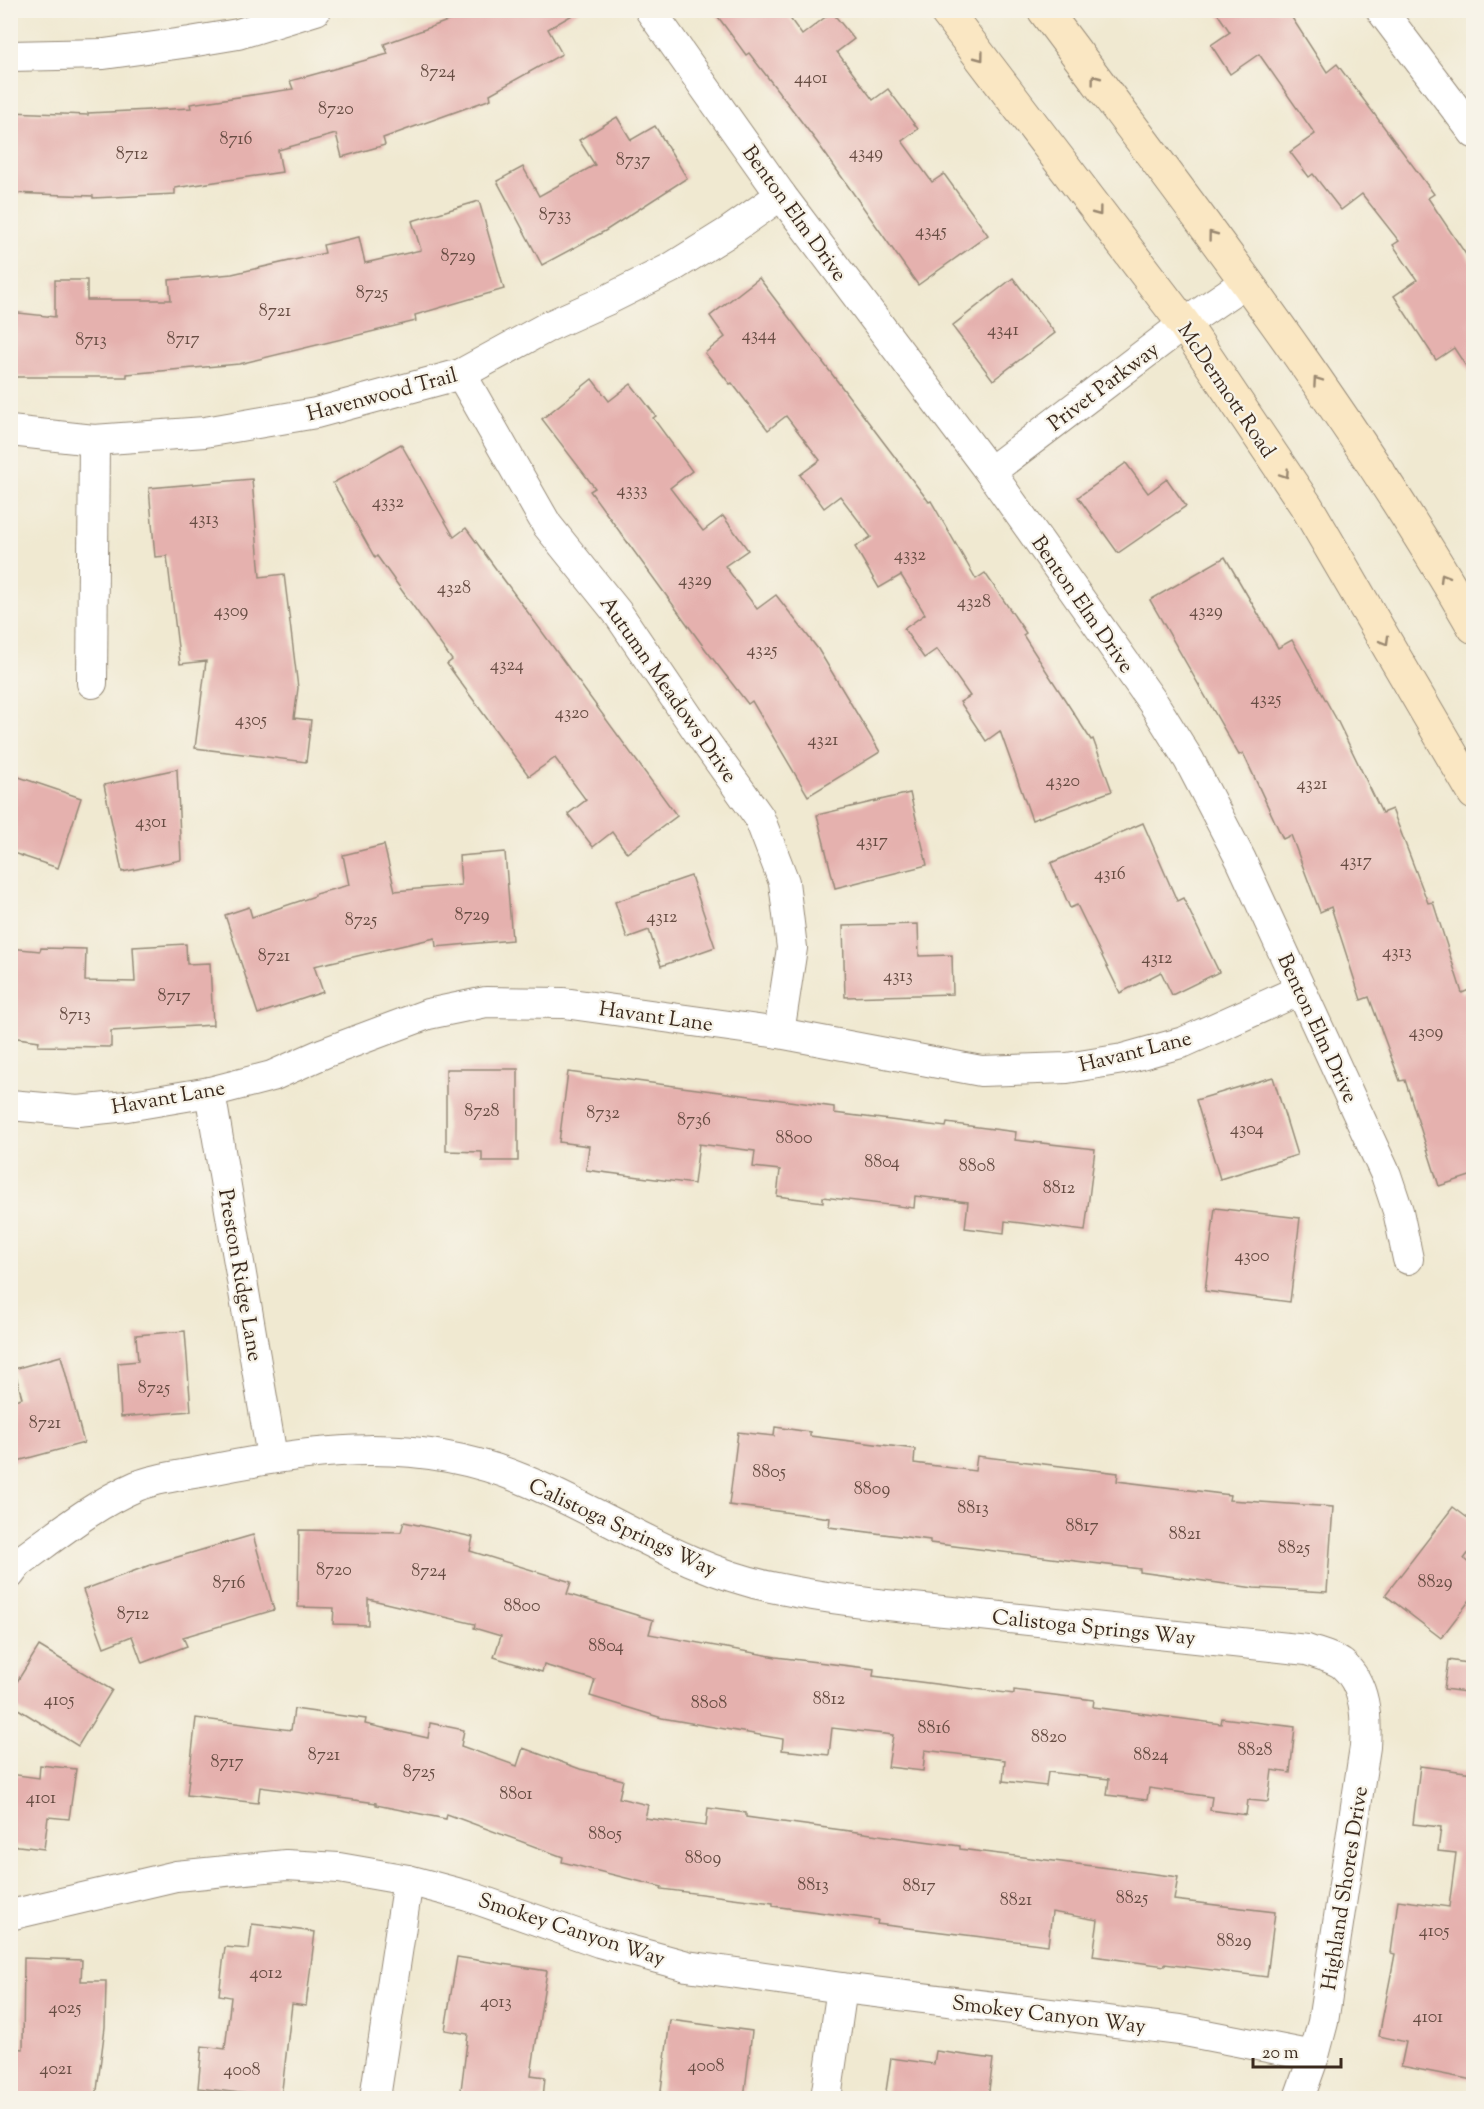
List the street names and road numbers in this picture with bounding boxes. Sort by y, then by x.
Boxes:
street label: Benton Elm Drive [734,140,853,288]
street label: McDermott Road [1169,318,1282,465]
street label: Privet Parkway [1042,335,1166,439]
street label: Havenwood Trail [304,361,461,430]
street label: Benton Elm Drive [1023,530,1140,680]
street label: Autumn Meadows Drive [592,591,743,790]
street label: Benton Elm Drive [1268,949,1364,1108]
street label: Havant Lane [597,995,715,1041]
street label: Havant Lane [1076,1024,1195,1081]
street label: Havant Lane [109,1074,228,1124]
street label: Preston Ridge Lane [209,1187,269,1364]
street label: Calistoga Springs Way [523,1472,722,1586]
street label: Calistoga Springs Way [990,1603,1198,1655]
street label: Highland Shores Drive [1315,1784,1377,1992]
street label: Smokey Canyon Way [474,1887,669,1975]
street label: Smokey Canyon Way [950,1989,1148,2043]

